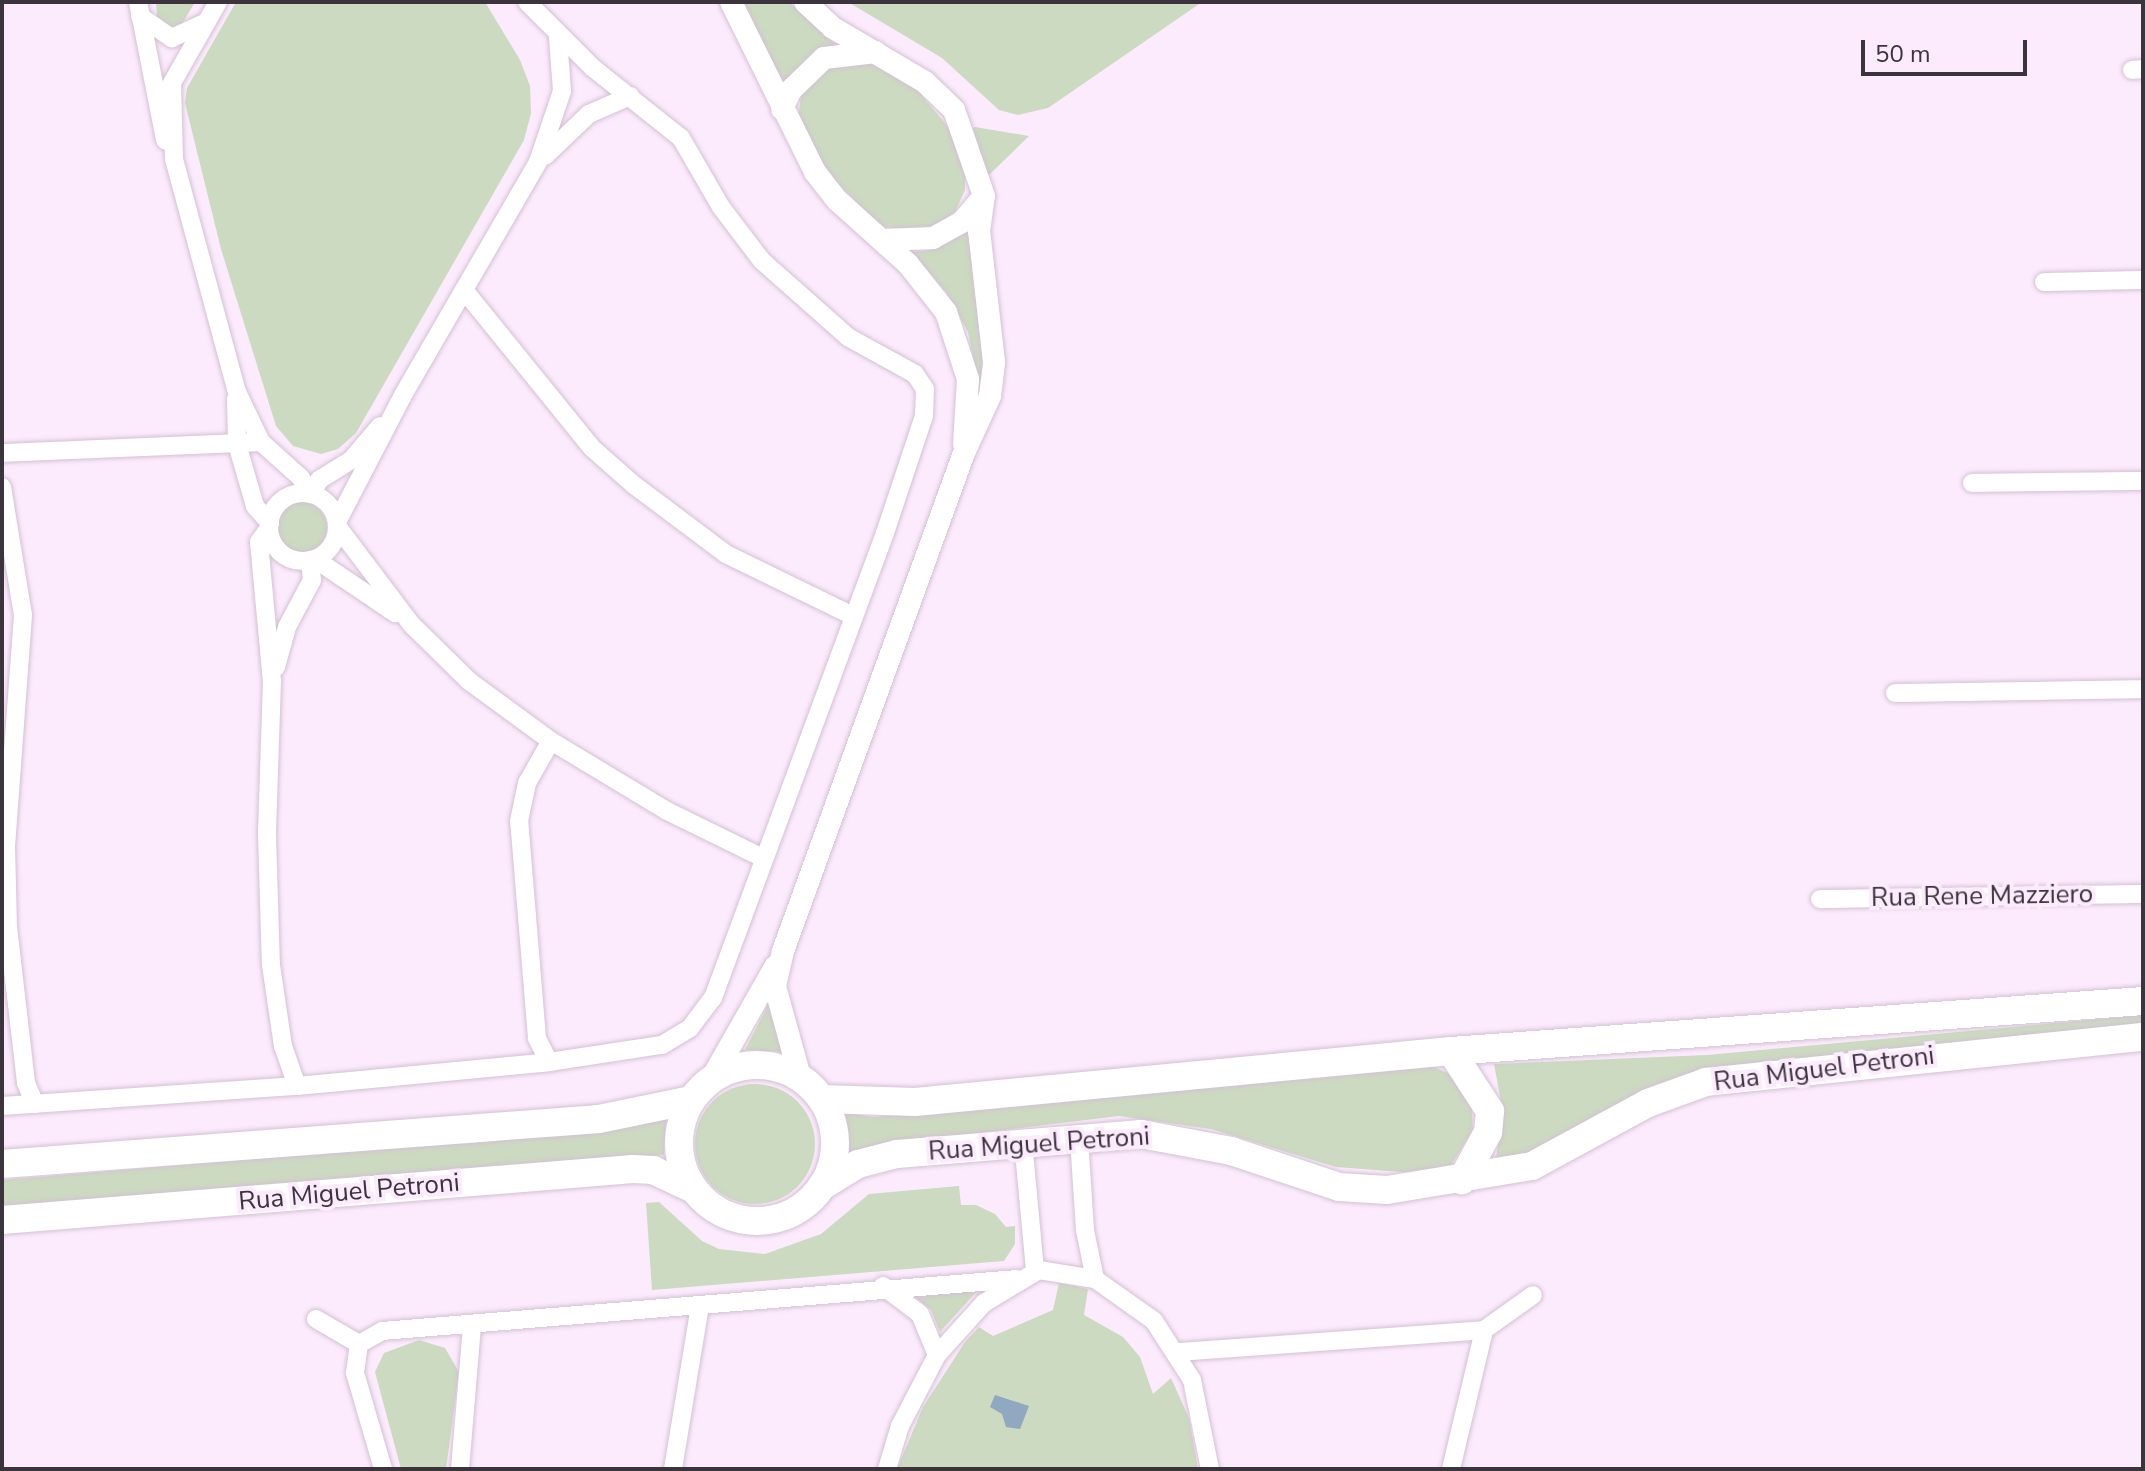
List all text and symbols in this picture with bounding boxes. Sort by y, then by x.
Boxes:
scale bar [1865,24,2031,74]
text: 50 m [1875,38,1931,70]
street label: Rua Rene Mazziero [1871,878,2093,914]
street label: Rua Miguel Petroni [1712,1040,1936,1098]
street label: Rua Miguel Petroni [927,1121,1151,1167]
street label: Rua Miguel Petroni [237,1167,461,1217]

